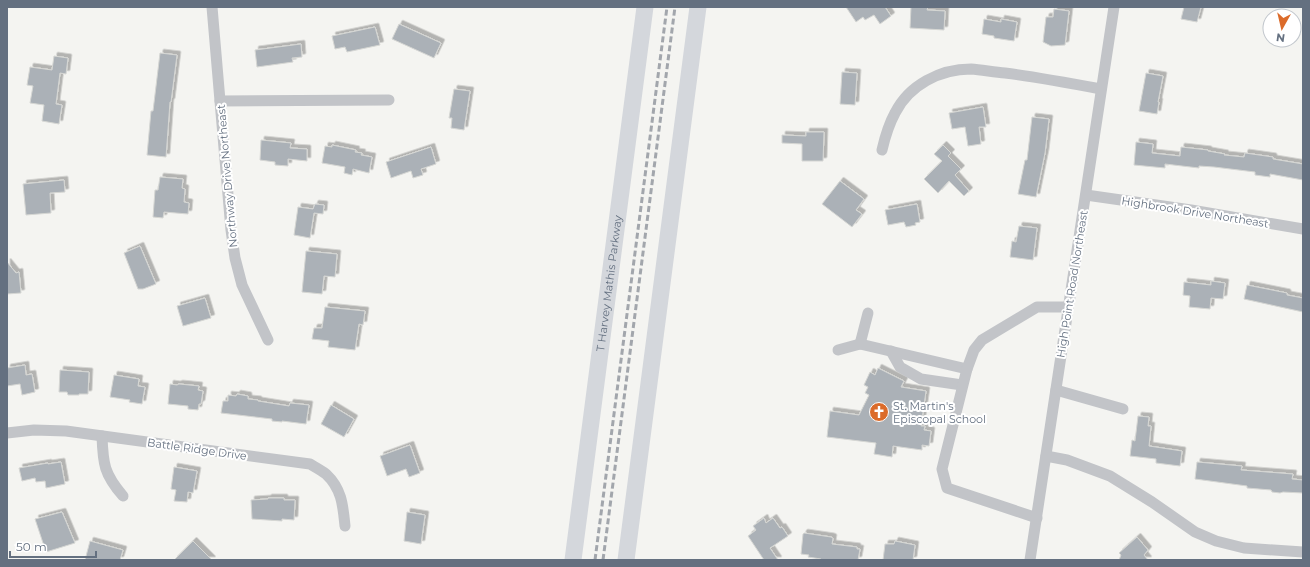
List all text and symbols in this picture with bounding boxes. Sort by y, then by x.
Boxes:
north arrow [1262,8,1302,48]
text: N [1275,30,1286,45]
street label: Northway Drive Northeast [214,103,240,248]
street label: Highbrook Drive Northeast [1120,193,1270,231]
street label: High Point Road Northeast [1053,209,1091,359]
street label: T Harvey Mathis Parkway [593,214,625,352]
place label: St. Martin's Episcopal School [893,399,986,426]
church icon: St. Martin's Episcopal School [868,401,890,423]
street label: Battle Ridge Drive [146,435,248,463]
scale bar [10,533,96,559]
text: 50 m [16,539,47,554]

